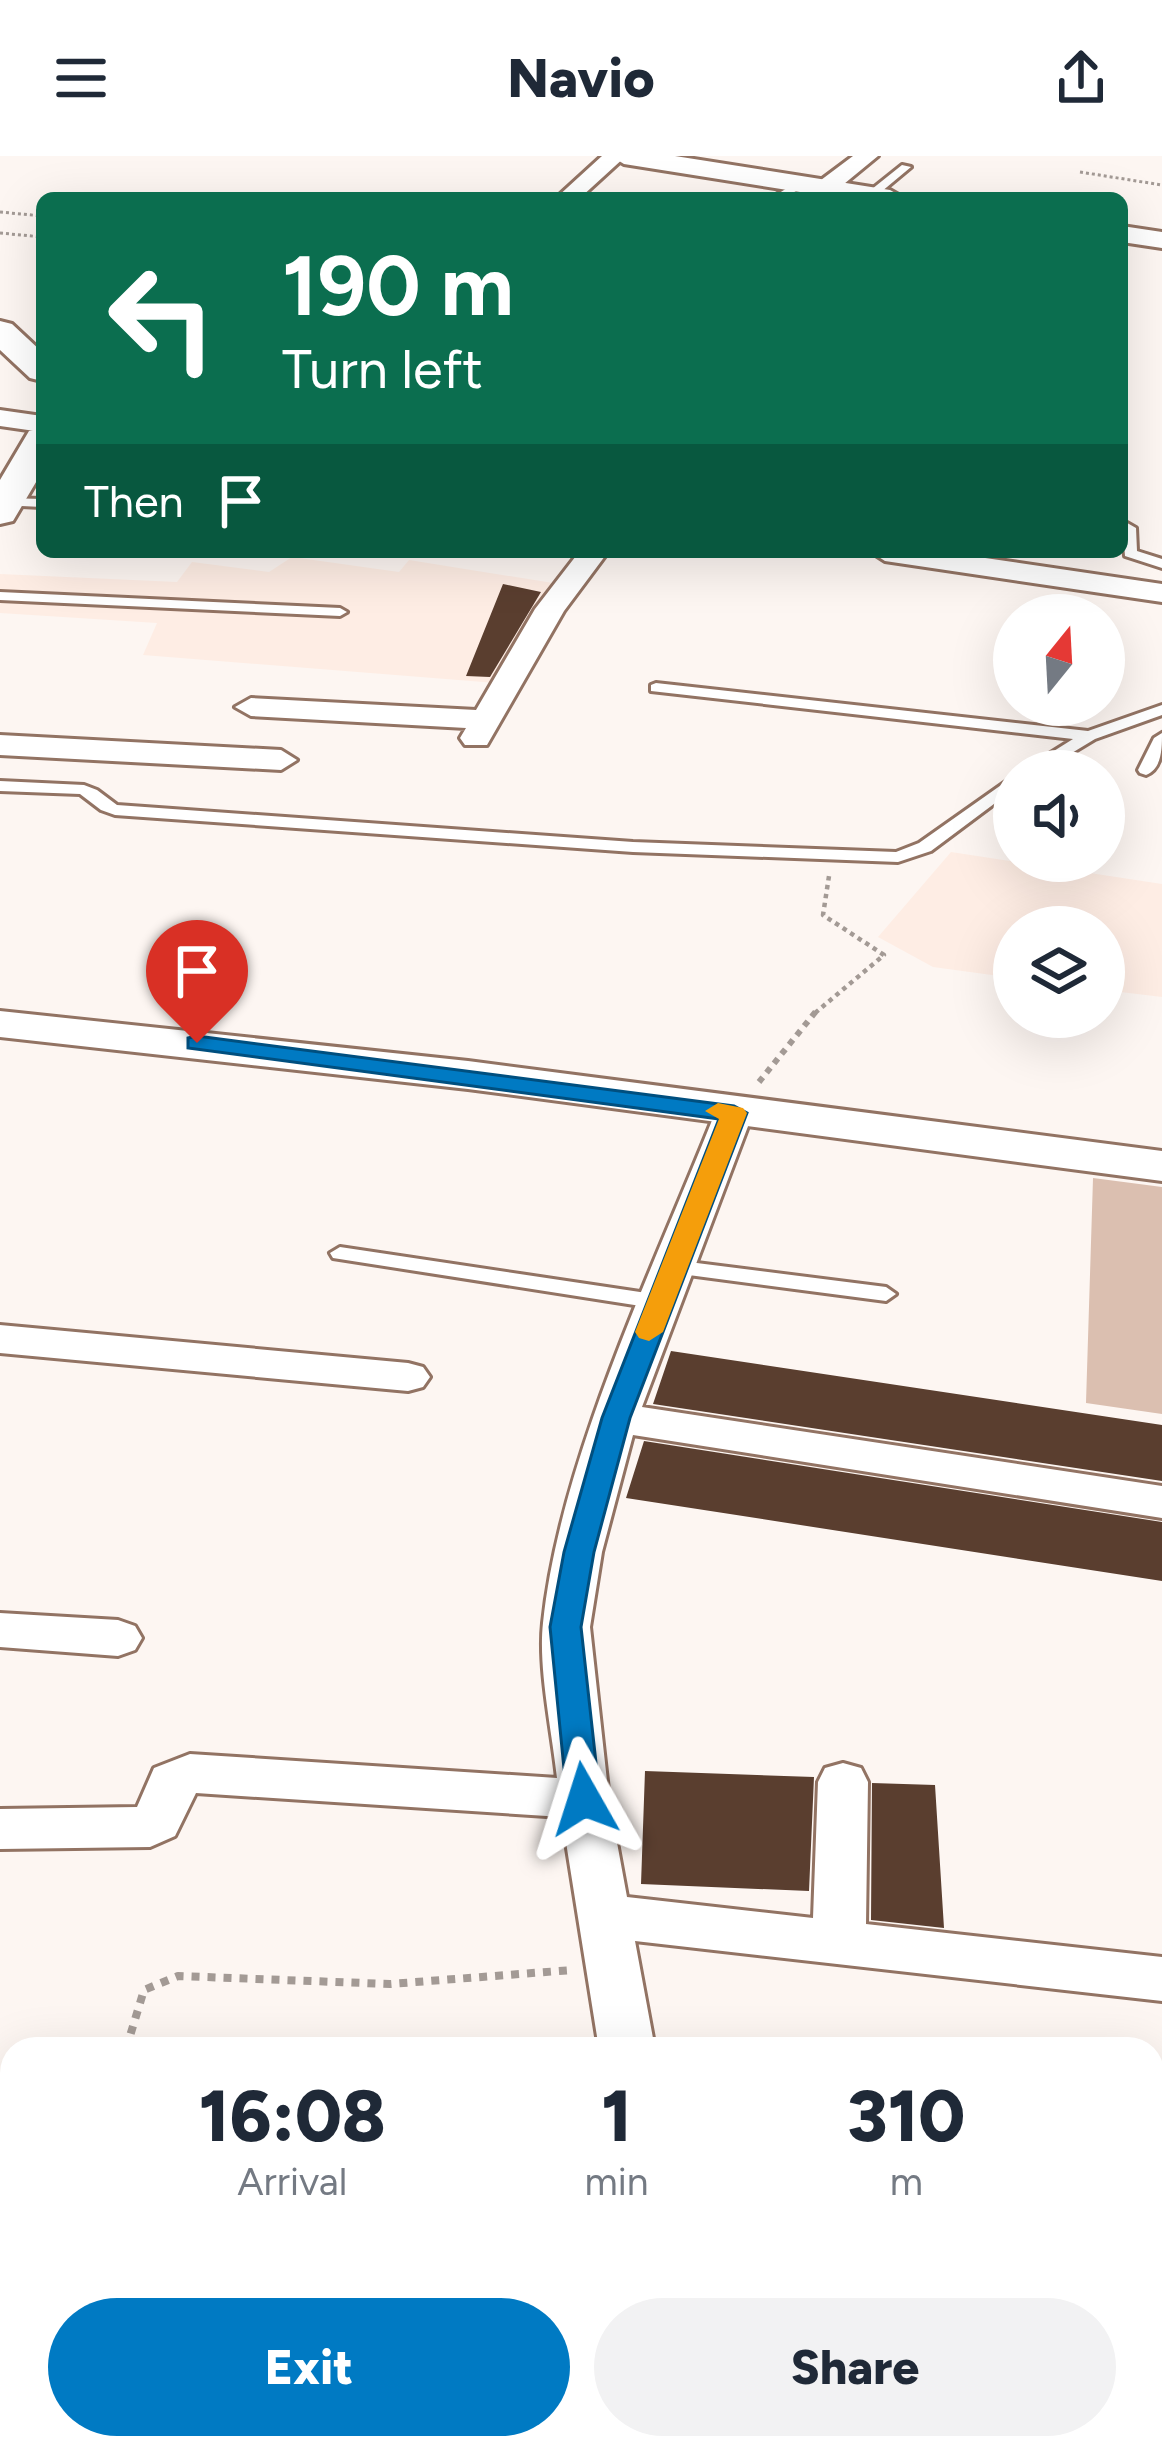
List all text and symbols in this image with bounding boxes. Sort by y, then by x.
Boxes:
icon: menu [48,45,114,111]
icon: share [1048,45,1114,111]
text: Navio [507,46,655,111]
text: 190 m [282,235,514,336]
icon: left [84,240,240,396]
text: Turn left [282,337,483,402]
icon: arrive [208,468,274,534]
text: Then [84,474,184,528]
north arrow [993,594,1125,726]
map controls [993,594,1125,1038]
button: sound [993,750,1125,882]
button: layers [993,906,1125,1038]
pin [146,920,248,1043]
icon: arrive [164,938,230,1004]
position arrow [521,1736,647,1862]
text: 16:08 [199,2073,386,2159]
text: 1 [601,2073,632,2159]
text: 310 [847,2073,965,2159]
text: Arrival [237,2158,347,2205]
text: min [585,2158,649,2205]
text: m [890,2158,923,2205]
button: Exit [48,2298,570,2436]
button: Share [594,2298,1116,2436]

